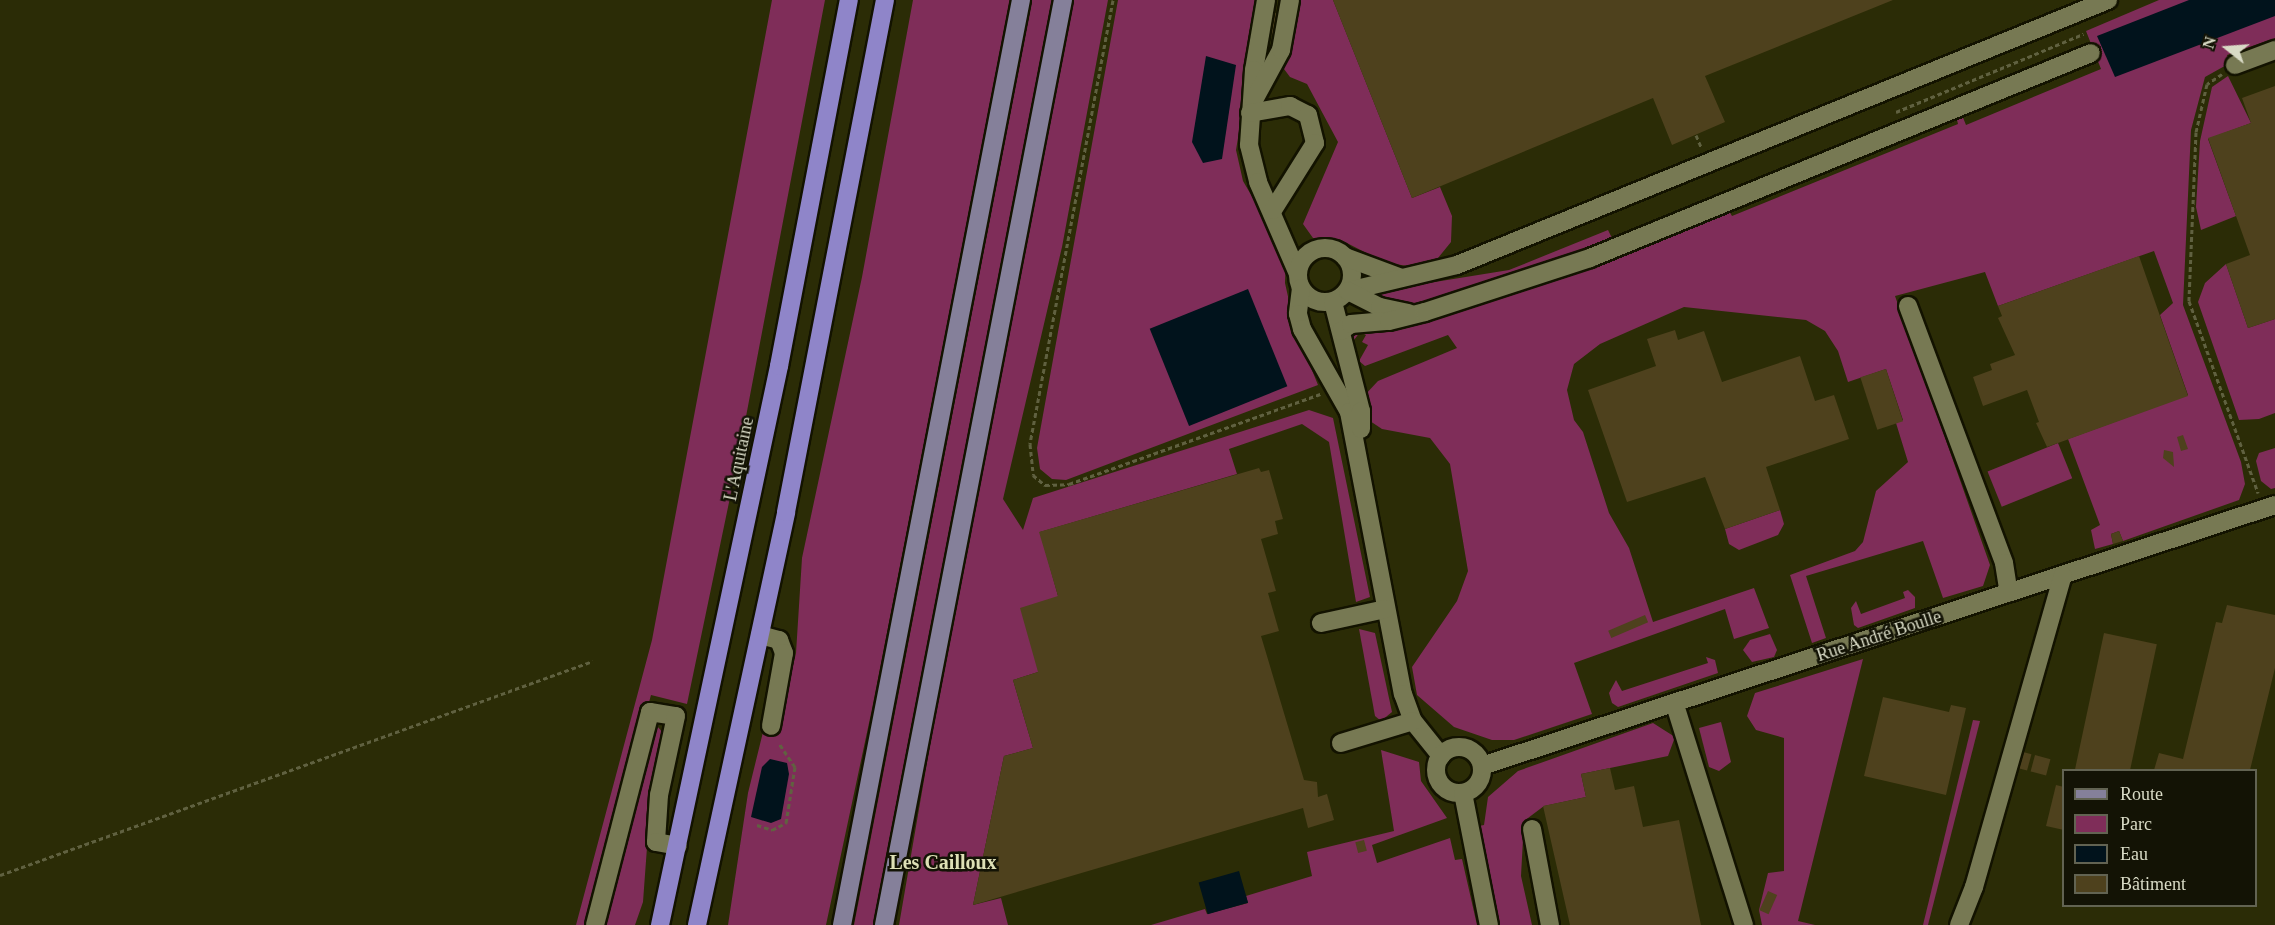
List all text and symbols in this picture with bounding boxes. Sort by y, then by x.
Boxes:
north arrow [2197,18,2257,78]
text: N [2199,35,2219,51]
street label: L'Aquitaine [720,415,758,503]
street label: Rue André Boulle [1813,605,1945,667]
legend [2062,769,2257,907]
text: Route [2120,784,2163,804]
text: Parc [2120,814,2152,834]
text: Eau [2120,844,2148,864]
district label: Les Cailloux [889,850,997,874]
text: Bâtiment [2120,874,2186,894]

